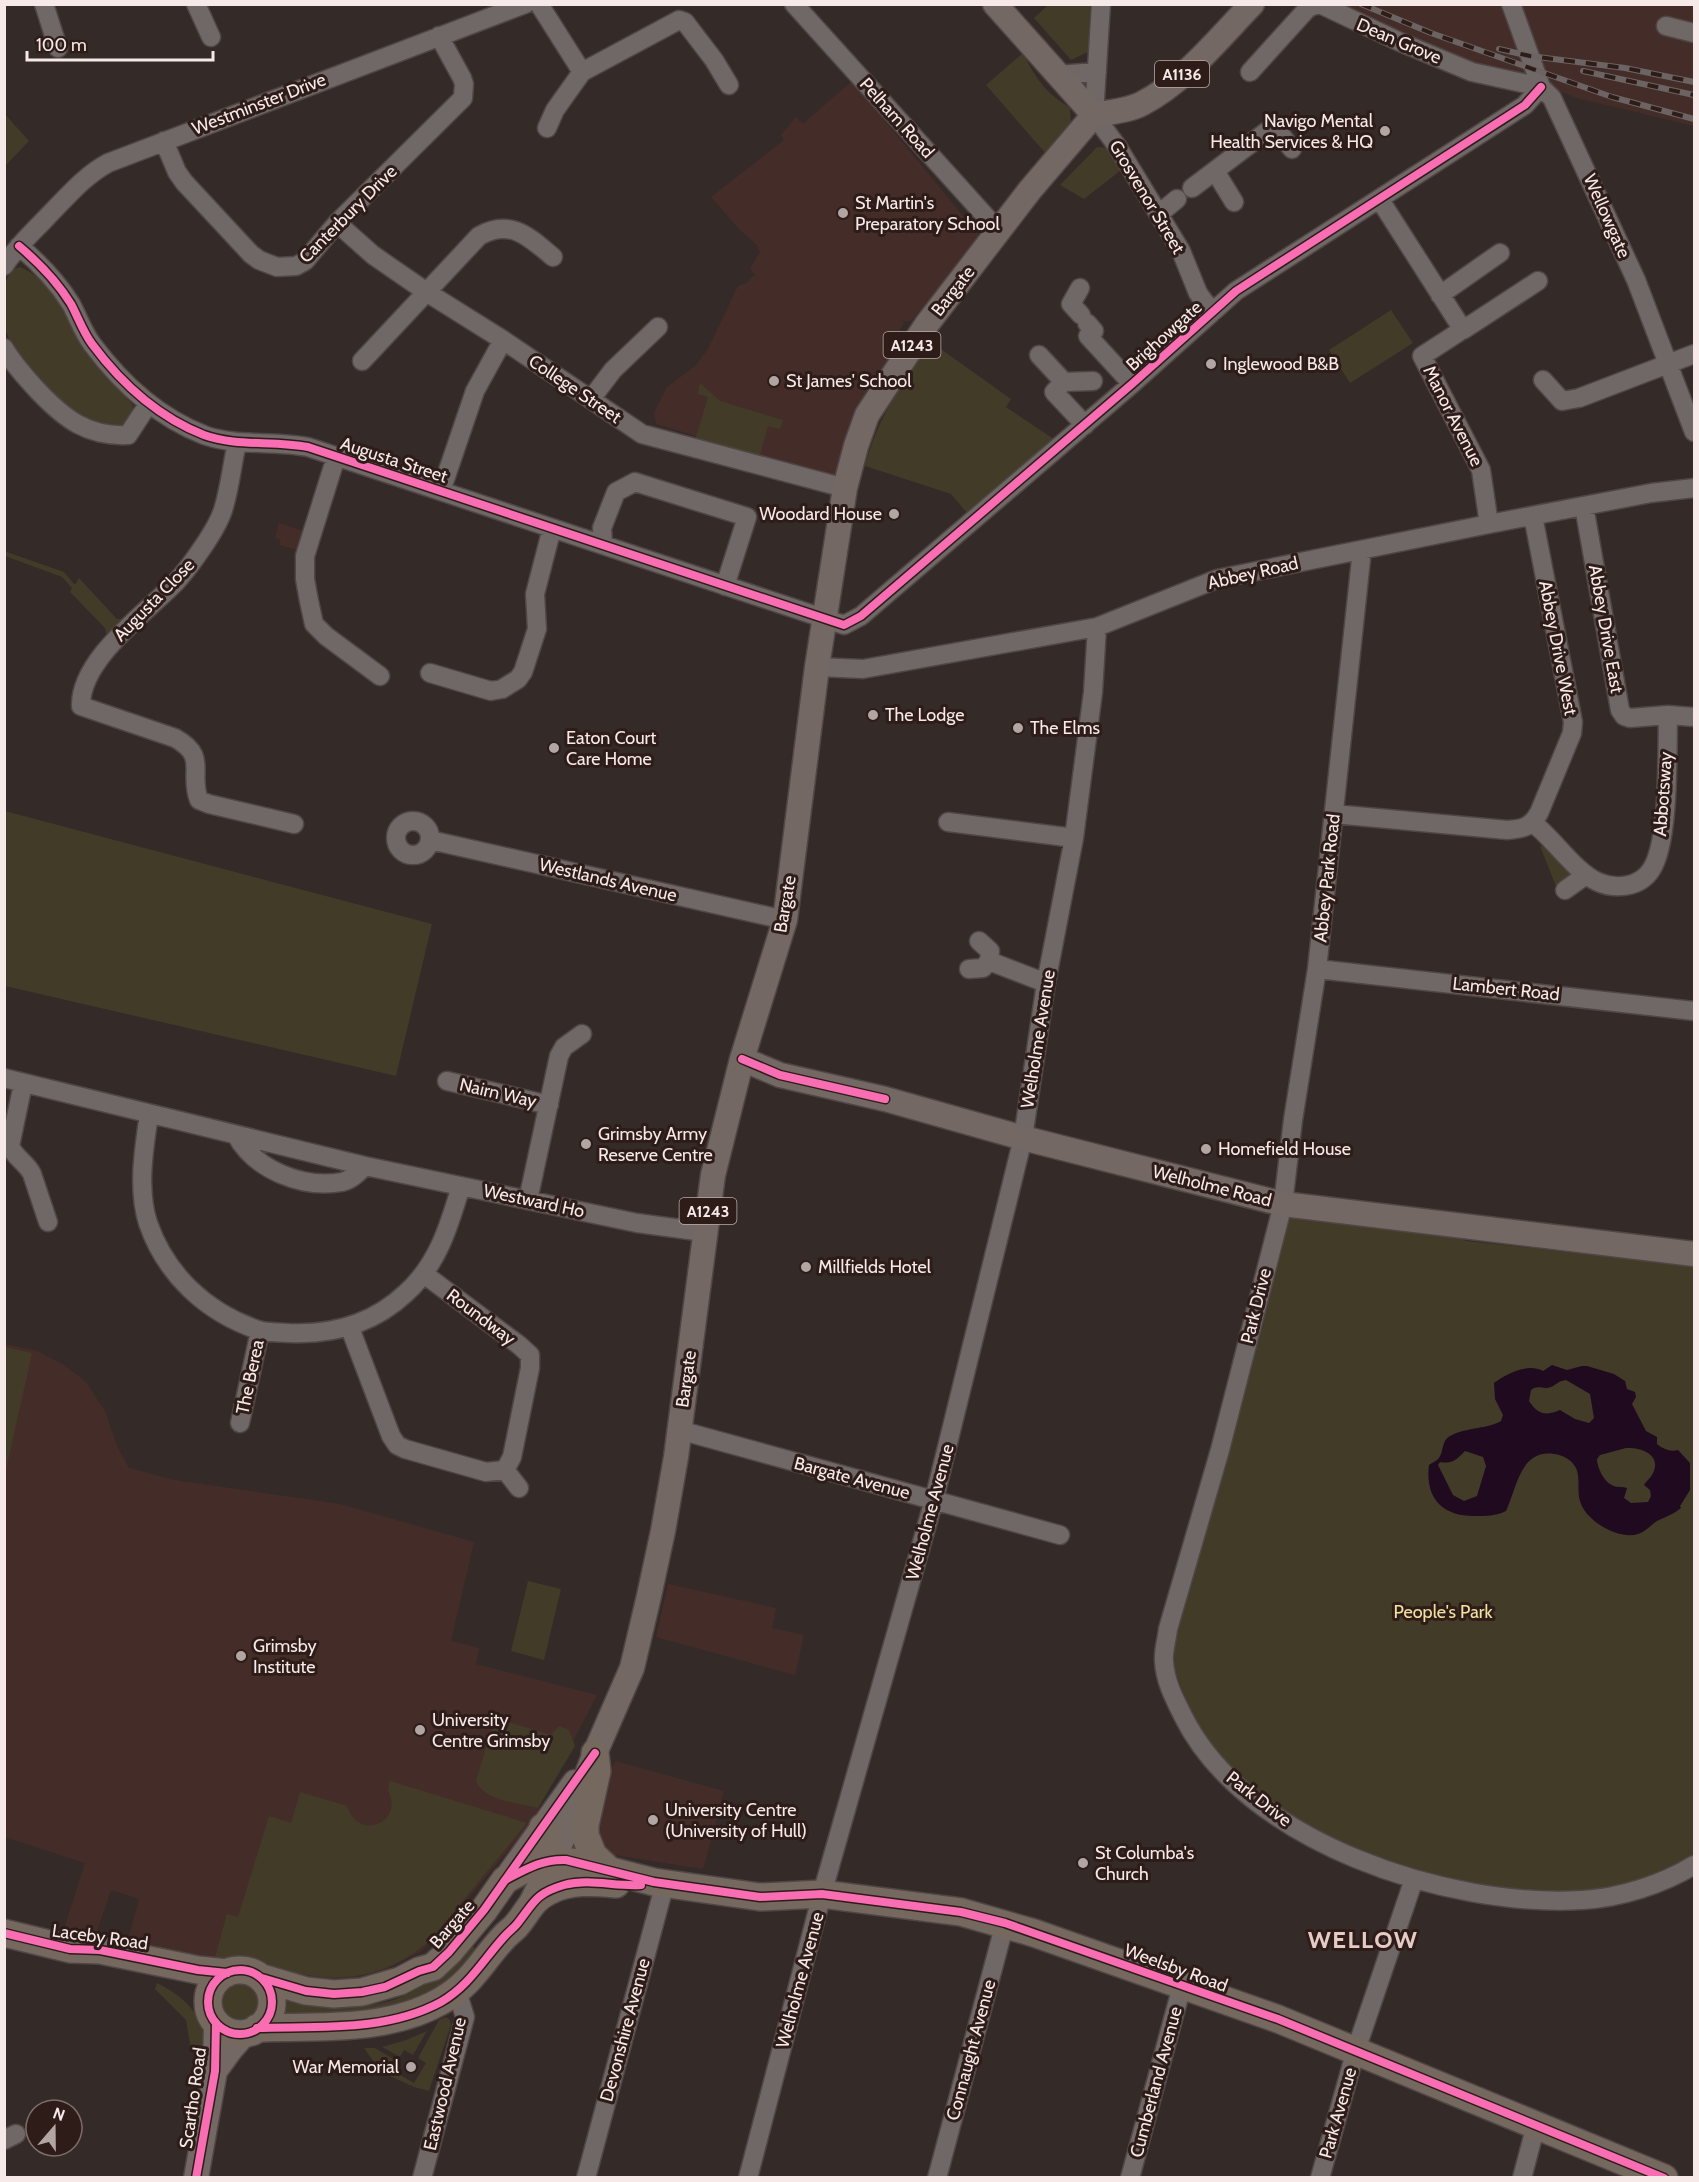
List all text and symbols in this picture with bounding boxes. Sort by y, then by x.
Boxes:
street label: Dean Grove [1353,13,1445,69]
scale bar [27,24,213,62]
text: 100 m [36,34,87,56]
road number: A1136 [1155,61,1209,87]
street label: Westminster Drive [189,68,329,140]
street label: Pelham Road [855,73,939,163]
place label: Navigo Mental Health Services & HQ [1210,110,1374,153]
marker: Navigo Mental Health Services & HQ [1378,124,1392,138]
street label: Grosvenor Street [1104,136,1190,258]
street label: Canterbury Drive [295,161,401,267]
street label: Wellowgate [1579,171,1635,261]
place label: St Martin's Preparatory School [855,192,1000,235]
marker: St Martin's Preparatory School [836,206,850,220]
street label: Bargate [927,262,979,320]
street label: Brighowgate [1122,296,1206,376]
road number: A1243 [884,332,940,358]
street label: College Street [525,350,625,428]
place label: Inglewood B&B [1223,353,1339,375]
marker: Inglewood B&B [1204,357,1218,371]
street label: Manor Avenue [1418,362,1488,470]
place label: St James' School [786,370,912,392]
marker: St James' School [767,374,781,388]
street label: Augusta Street [338,432,450,488]
place label: Woodard House [759,503,882,525]
marker: Woodard House [887,507,901,521]
street label: Abbey Road [1206,552,1300,594]
street label: Augusta Close [109,554,199,646]
street label: Abbey Drive East [1584,563,1628,695]
street label: Abbey Drive West [1534,579,1582,717]
place label: The Lodge [885,704,964,726]
marker: The Lodge [866,708,880,722]
place label: The Elms [1030,717,1100,739]
marker: The Elms [1011,721,1025,735]
place label: Eaton Court Care Home [566,727,656,770]
marker: Eaton Court Care Home [547,741,561,755]
street label: Abbotsway [1649,751,1677,837]
street label: Abbey Park Road [1309,813,1345,943]
street label: Westlands Avenue [537,853,679,907]
street label: Bargate [769,874,801,934]
street label: Welholme Avenue [1016,968,1060,1110]
street label: Lambert Road [1451,972,1561,1006]
street label: Nairn Way [457,1073,539,1113]
place label: Grimsby Army Reserve Centre [598,1123,713,1166]
marker: Grimsby Army Reserve Centre [579,1137,593,1151]
place label: Homefield House [1218,1138,1351,1160]
marker: Homefield House [1199,1142,1213,1156]
street label: Welholme Road [1150,1161,1274,1211]
street label: Westward Ho [482,1180,587,1222]
road number: A1243 [680,1198,736,1224]
place label: Millfields Hotel [818,1256,932,1278]
marker: Millfields Hotel [799,1260,813,1274]
street label: Park Drive [1236,1266,1276,1346]
street label: Roundway [442,1284,520,1350]
street label: The Berea [231,1337,269,1416]
street label: Bargate [671,1349,701,1409]
street label: Welholme Avenue [901,1442,959,1582]
street label: Bargate Avenue [792,1452,912,1504]
park label: People's Park [1393,1601,1493,1623]
place label: Grimsby Institute [253,1635,317,1678]
marker: Grimsby Institute [234,1649,248,1663]
place label: University Centre Grimsby [432,1709,550,1752]
marker: University Centre Grimsby [413,1723,427,1737]
street label: Park Drive [1222,1767,1296,1831]
place label: University Centre (University of Hull) [665,1799,807,1842]
marker: University Centre (University of Hull) [646,1813,660,1827]
place label: St Columba's Church [1095,1842,1194,1885]
marker: St Columba's Church [1076,1856,1090,1870]
street label: Bargate [425,1895,479,1953]
street label: Welholme Avenue [771,1910,829,2050]
street label: Laceby Road [50,1919,150,1955]
district label: WELLOW [1308,1925,1418,1954]
street label: Weelsby Road [1121,1939,1231,1997]
street label: Devonshire Avenue [595,1956,655,2104]
street label: Connaught Avenue [942,1977,1000,2123]
street label: Cumberland Avenue [1125,2004,1187,2160]
street label: Eastwood Avenue [419,2015,471,2153]
street label: Scartho Road [175,2046,211,2150]
place label: War Memorial [293,2056,400,2078]
marker: War Memorial [404,2060,418,2074]
street label: Park Avenue [1315,2065,1361,2161]
north arrow [24,2098,84,2158]
text: N [50,2104,68,2125]

